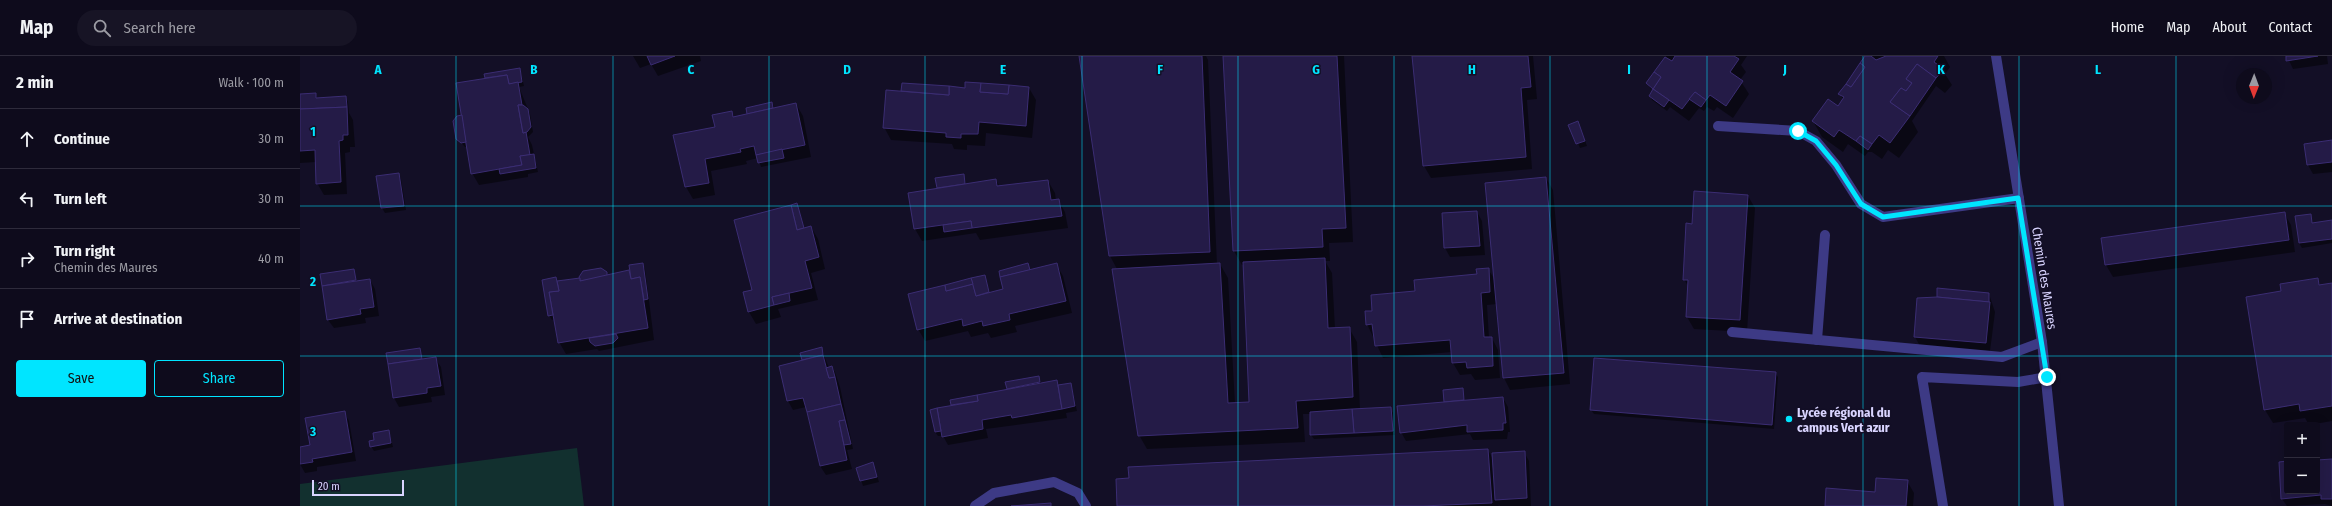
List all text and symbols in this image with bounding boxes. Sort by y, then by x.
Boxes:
search box [77,10,357,46]
text: Map [20,16,53,39]
icon: search [91,17,113,39]
text: Search here [123,19,196,37]
text: Home [2111,19,2144,36]
text: Map [2166,19,2190,36]
text: About [2212,19,2247,36]
text: Contact [2269,19,2312,36]
text: A [373,62,382,77]
text: B [530,62,538,77]
text: C [688,62,695,77]
text: D [843,62,851,77]
text: E [1000,62,1006,77]
text: F [1157,62,1163,77]
text: G [1312,62,1320,77]
text: H [1468,62,1476,77]
text: I [1627,62,1631,77]
text: J [1782,62,1787,77]
text: K [1937,62,1945,77]
text: L [2095,62,2101,77]
north arrow [2236,68,2272,104]
text: 2 min [16,72,54,93]
text: Walk · 100 m [218,75,284,90]
route start [1789,122,1807,140]
text: 1 [310,124,316,139]
icon: ahead [16,128,38,150]
text: Continue [54,130,110,148]
text: 30 m [258,131,284,146]
icon: left [16,188,38,210]
text: Turn left [54,190,107,208]
text: 30 m [258,191,284,206]
street label: Chemin des Maures [2029,226,2060,331]
text: Turn right [54,242,115,260]
icon: right [16,248,38,270]
text: 40 m [258,251,284,266]
text: Chemin des Maures [54,260,157,275]
text: 2 [309,274,316,289]
icon: arrive [16,308,38,330]
text: Arrive at destination [54,310,182,328]
button: Save [16,360,146,397]
button: Share [154,360,284,397]
route end [2038,368,2056,386]
place label: Lycée régional du campus Vert azur [1797,405,1891,435]
marker: Lycée régional du campus Vert azur [1784,414,1794,424]
map controls [2284,422,2320,494]
button: + [2284,422,2320,458]
text: 3 [309,424,316,439]
button: − [2284,458,2320,494]
scale bar [312,478,404,497]
text: 20 m [318,480,340,493]

